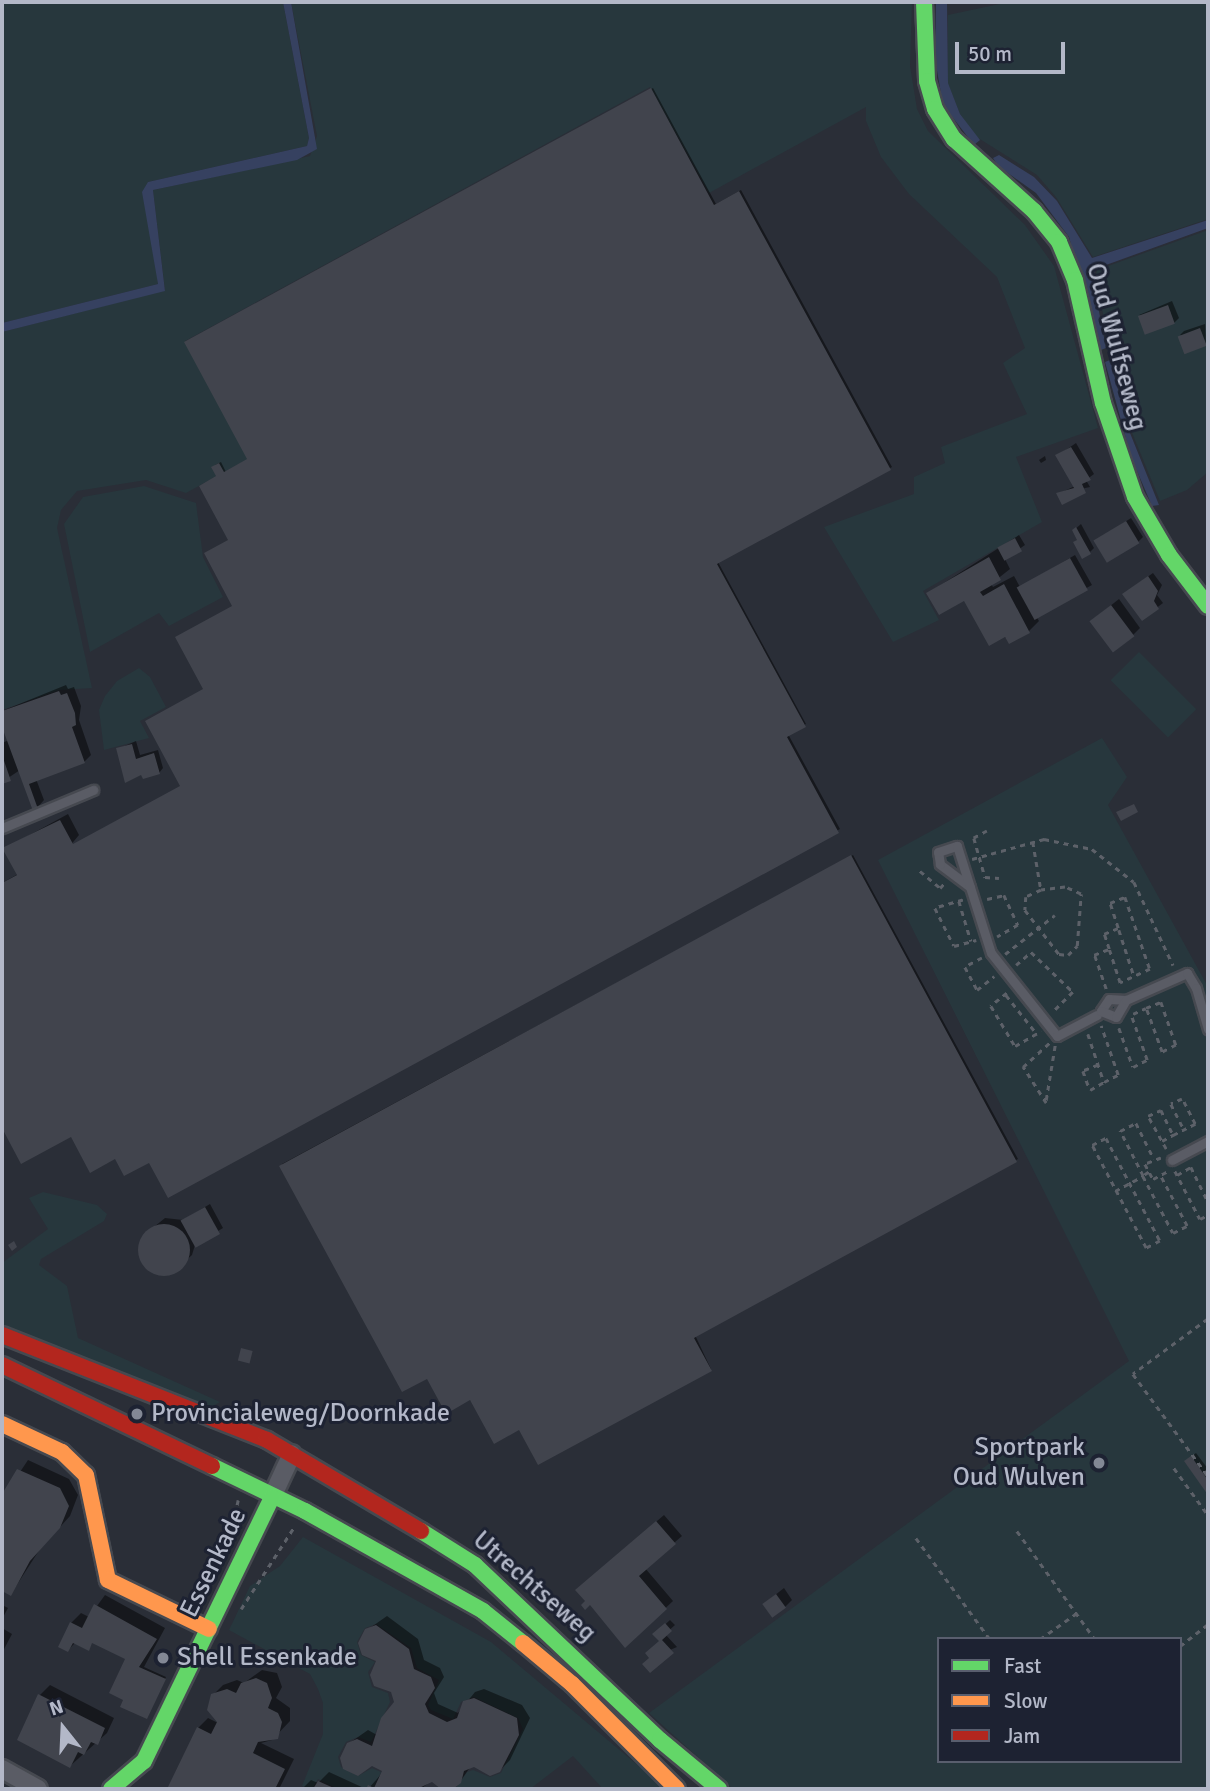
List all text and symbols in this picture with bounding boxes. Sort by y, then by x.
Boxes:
scale bar [958,28,1068,72]
text: 50 m [968,41,1012,67]
street label: Oud Wulfseweg [1079,260,1153,434]
place label: Provincialeweg/Doornkade [151,1398,450,1430]
marker: Provincialeweg/Doornkade [129,1406,145,1422]
place label: Sportpark Oud Wulven [953,1432,1085,1494]
marker: Sportpark Oud Wulven [1091,1455,1107,1471]
street label: Essenkade [174,1503,254,1623]
street label: Utrechtseweg [466,1525,602,1649]
legend [937,1637,1182,1763]
place label: Shell Essenkade [177,1642,357,1674]
marker: Shell Essenkade [155,1650,171,1666]
text: Fast [1004,1653,1041,1679]
text: Slow [1004,1688,1048,1714]
north arrow [28,1693,98,1763]
text: N [47,1695,67,1721]
text: Jam [1004,1723,1040,1749]

